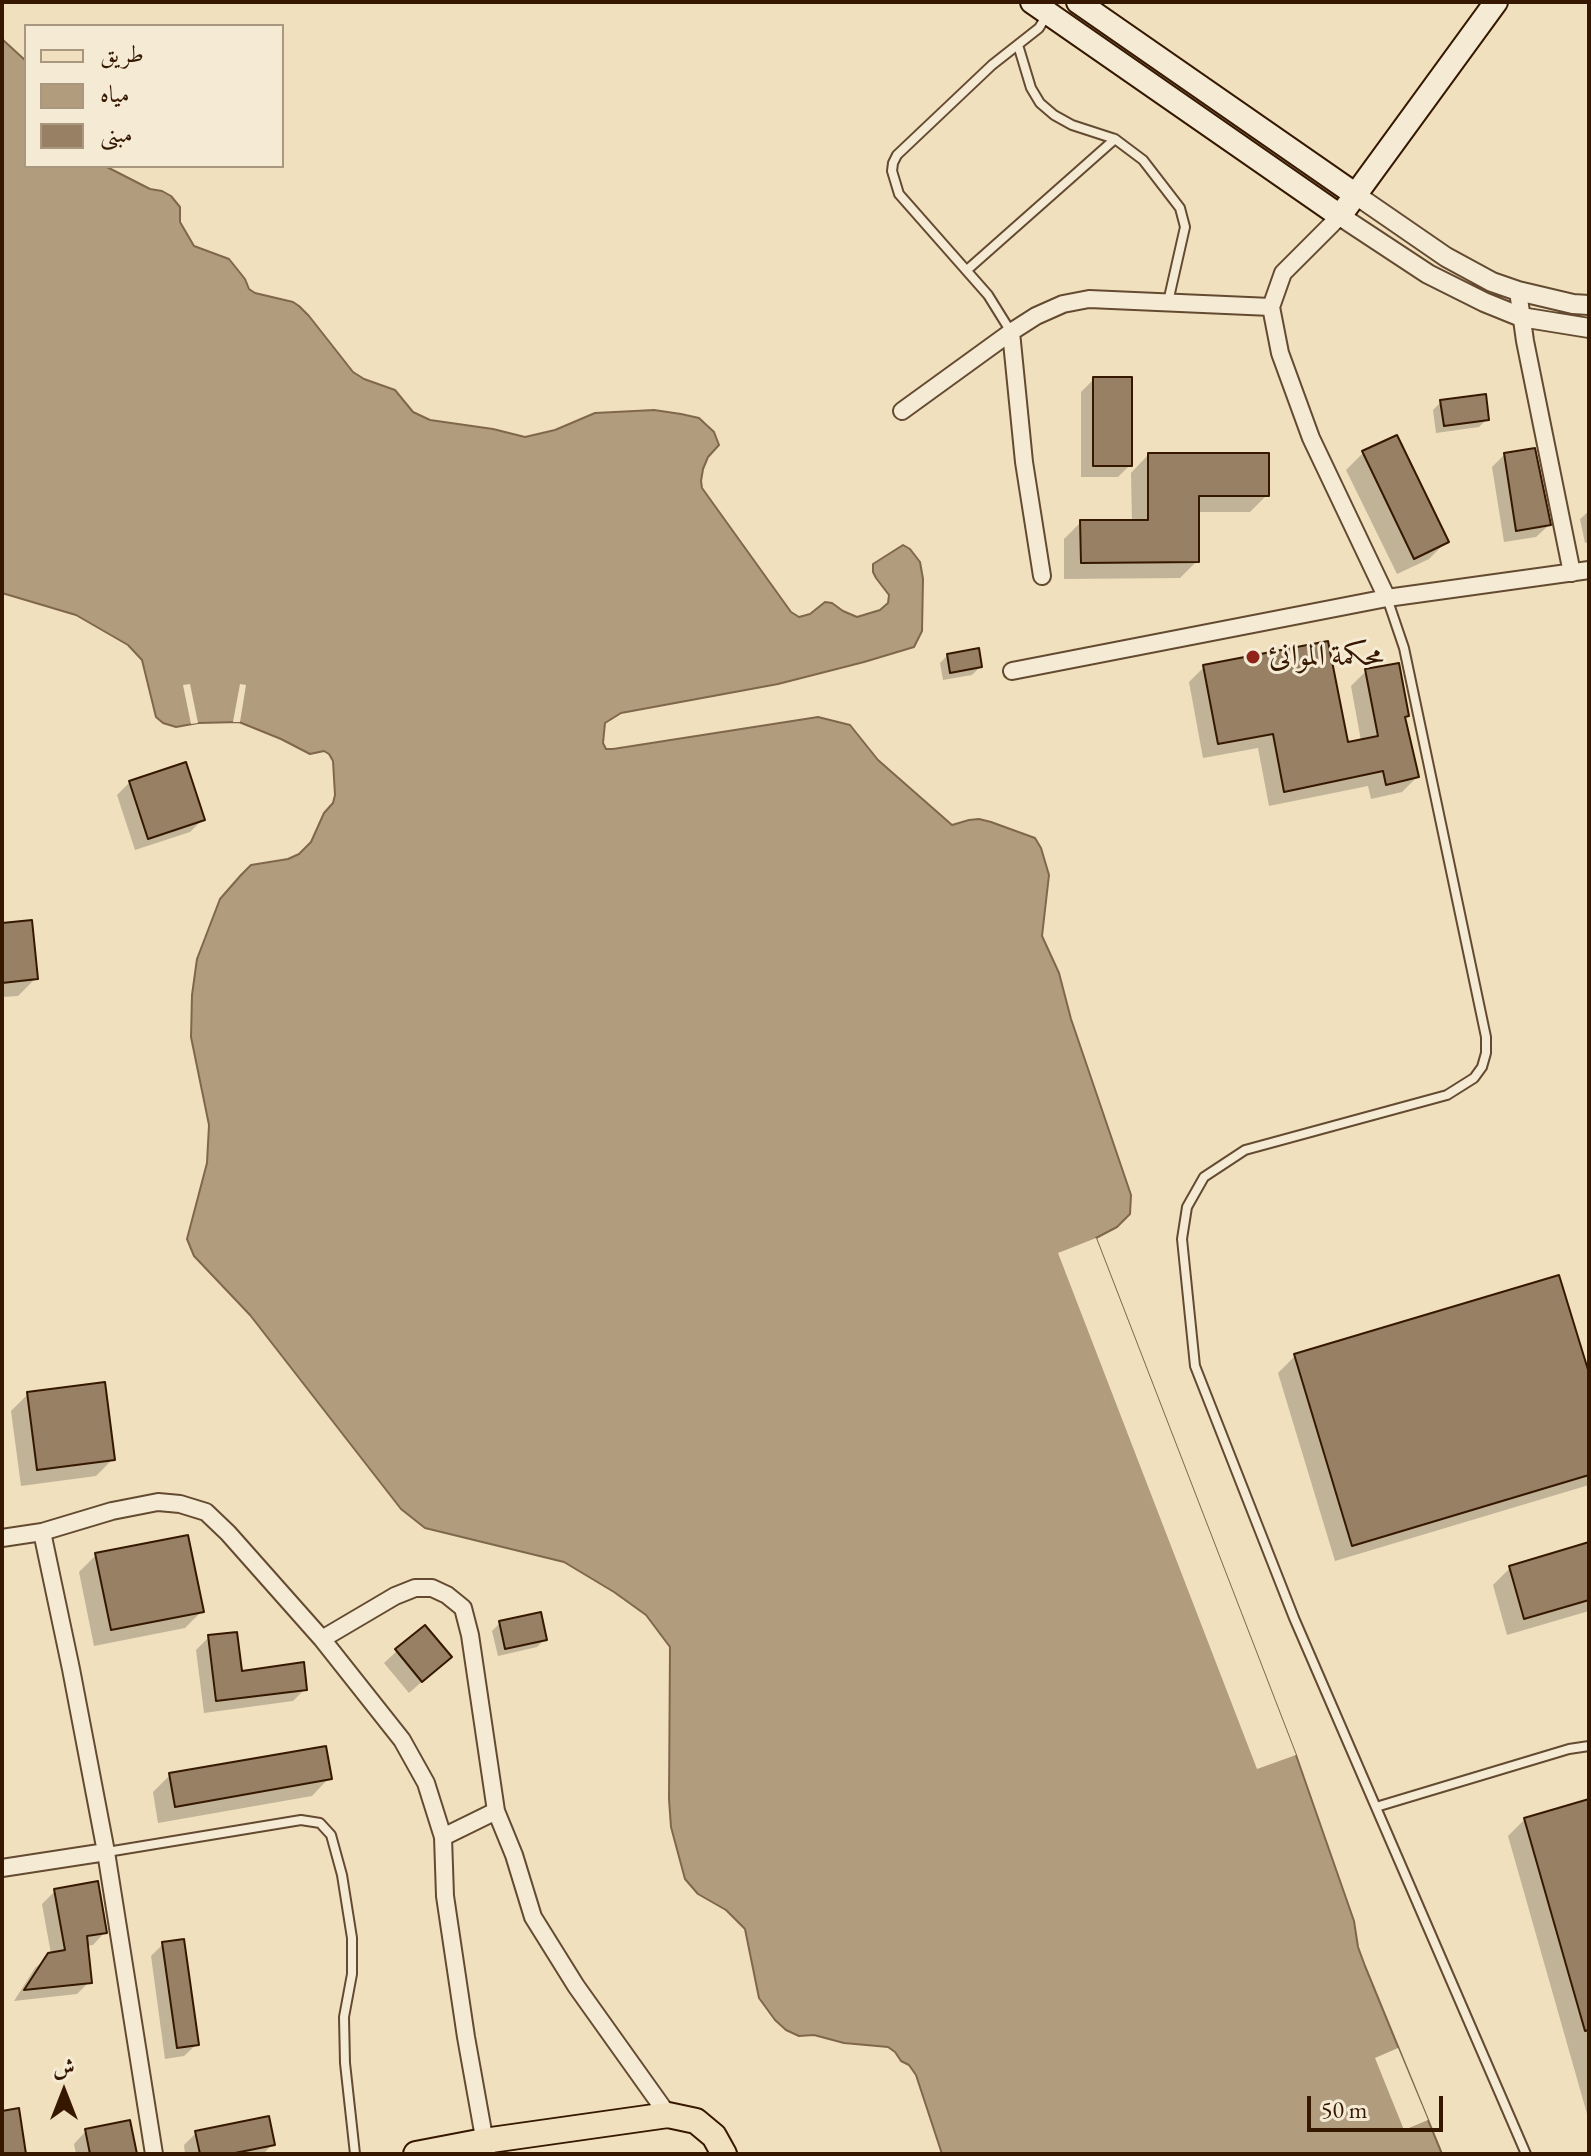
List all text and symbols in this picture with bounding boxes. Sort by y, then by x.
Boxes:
legend [24,24,284,168]
text: طريق [100,38,144,69]
text: مياه [100,78,130,109]
text: مبنى [100,118,133,149]
place label: محكمة الموانئ [1269,639,1384,675]
marker: محكمة الموانئ [1244,648,1262,666]
north arrow [24,2052,104,2132]
text: ش [53,2053,75,2082]
scale bar [1311,2080,1447,2130]
text: 50 m [1321,2094,1368,2125]

